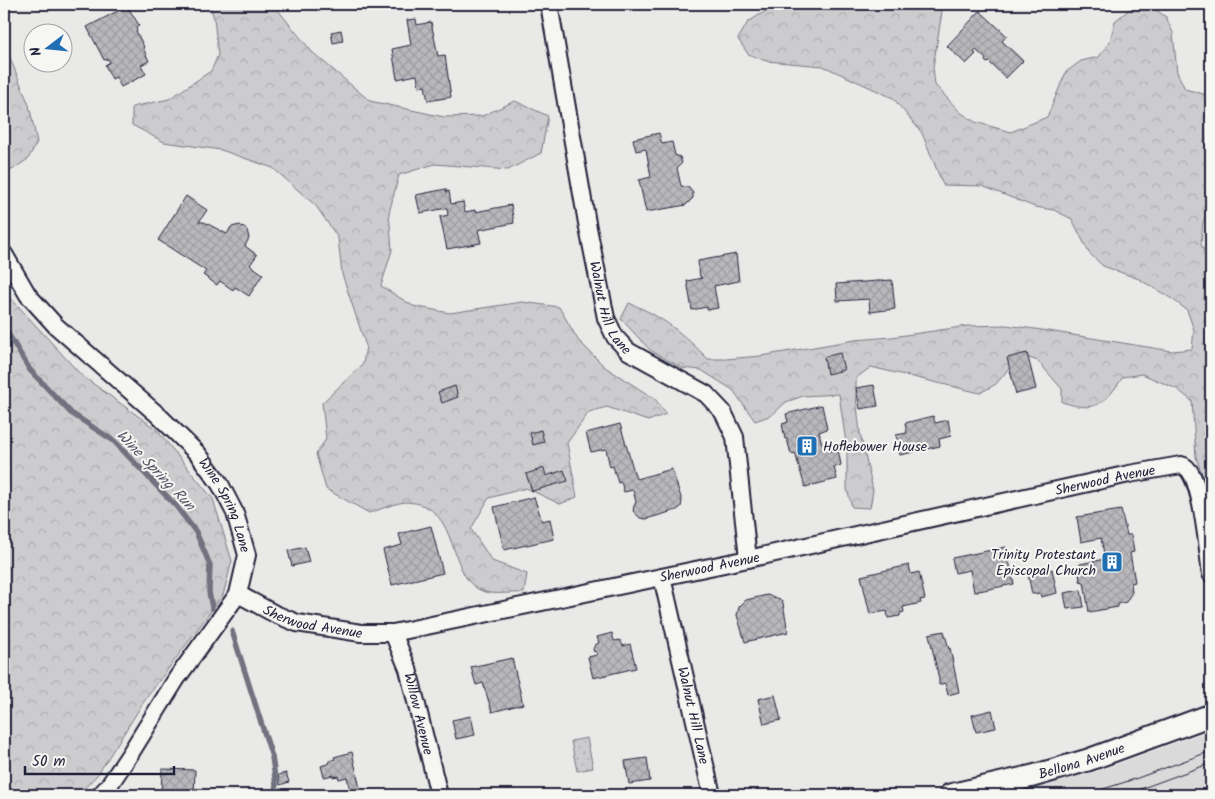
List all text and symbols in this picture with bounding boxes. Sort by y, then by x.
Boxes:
north arrow [22,22,72,72]
text: N [25,44,48,59]
street label: Walnut Hill Lane [583,259,637,361]
water label: Wine Spring Run [110,425,201,517]
building icon: Hoflebower House [795,434,819,458]
place label: Hoflebower House [823,436,928,458]
street label: Wine Spring Lane [192,453,256,556]
street label: Sherwood Avenue [1053,460,1158,502]
place label: Trinity Protestant Episcopal Church [991,544,1097,582]
street label: Sherwood Avenue [658,547,763,589]
building icon: Trinity Protestant Episcopal Church [1100,550,1124,574]
street label: Sherwood Avenue [259,599,365,645]
street label: Walnut Hill Lane [671,665,715,767]
street label: Willow Avenue [397,671,439,758]
street label: Bellona Avenue [1036,737,1129,786]
scale bar [25,744,174,776]
text: 50 m [32,750,66,774]

